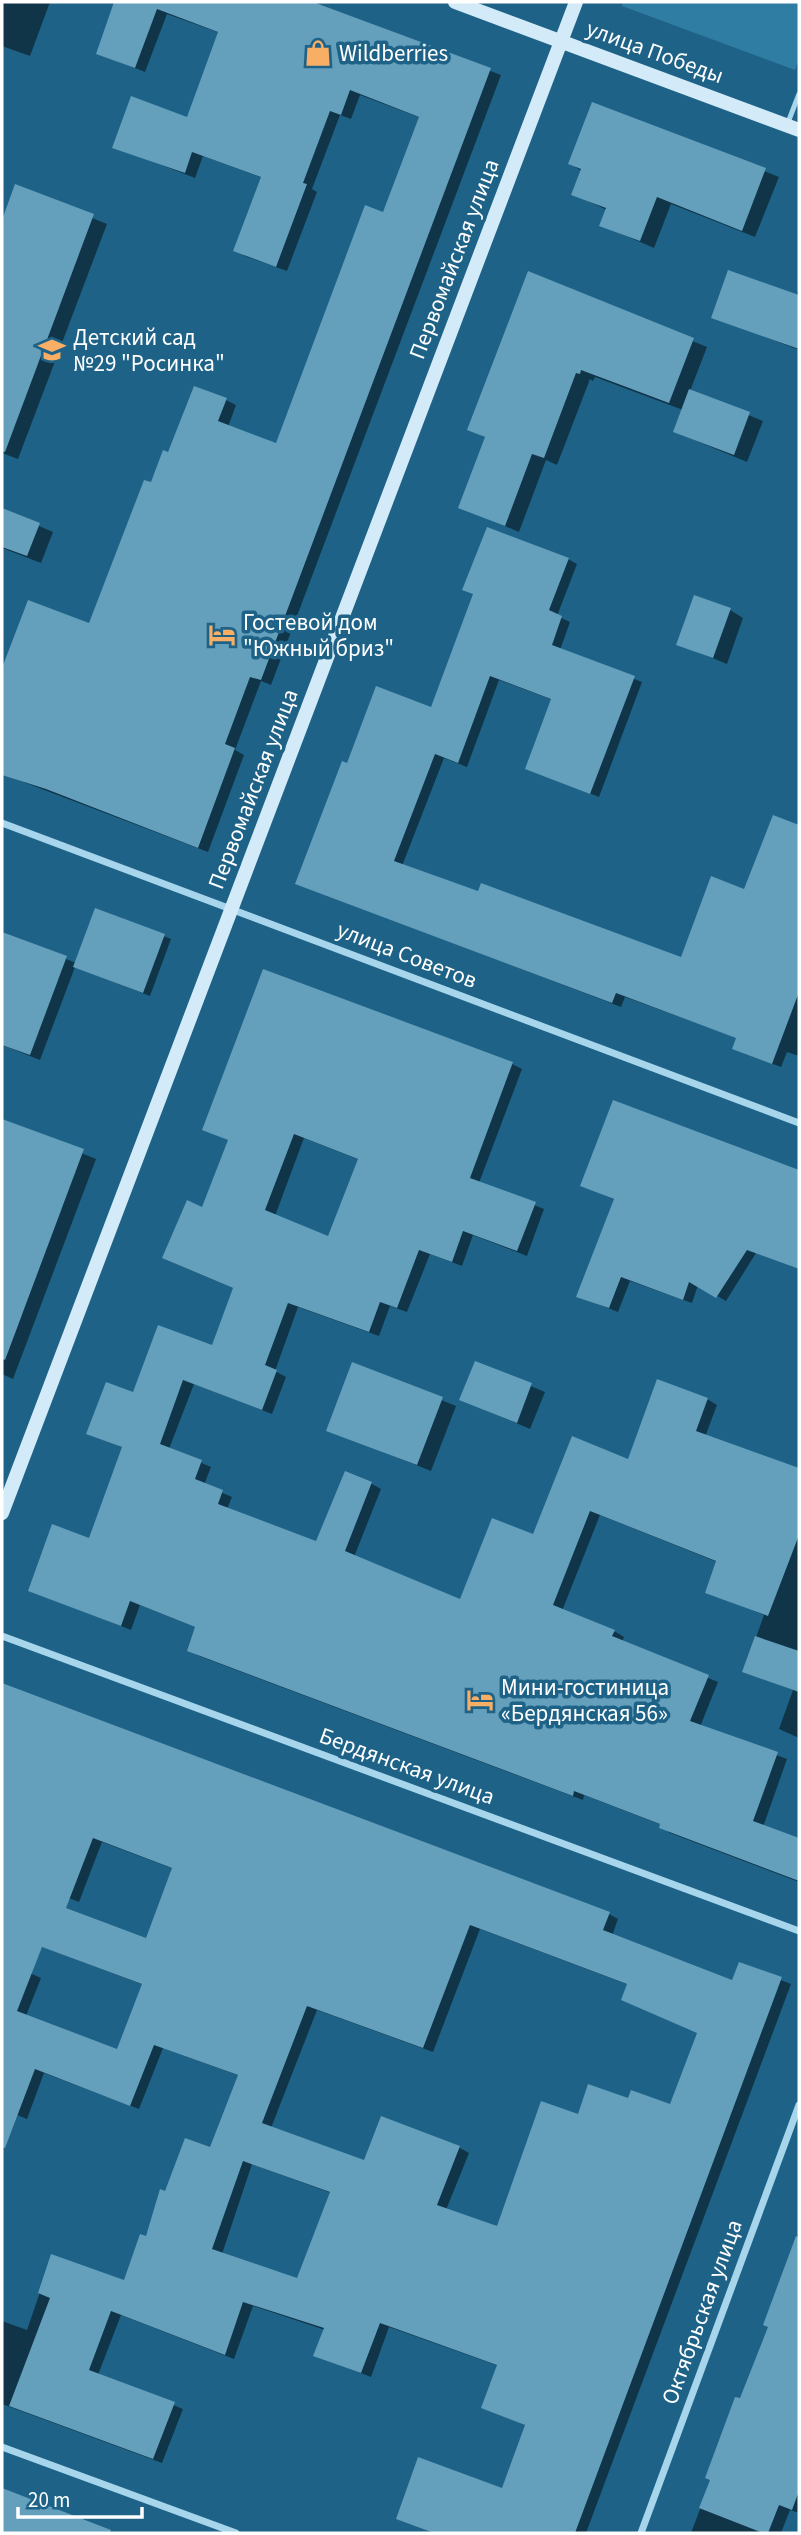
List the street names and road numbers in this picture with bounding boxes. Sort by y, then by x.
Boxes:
street label: улица Победы [582,12,728,92]
street label: Первомайская улица [401,154,507,364]
street label: Первомайская улица [200,684,306,894]
street label: улица Советов [332,913,482,997]
street label: Бердянская улица [315,1719,499,1813]
street label: Октябрьская улица [653,2215,751,2409]

